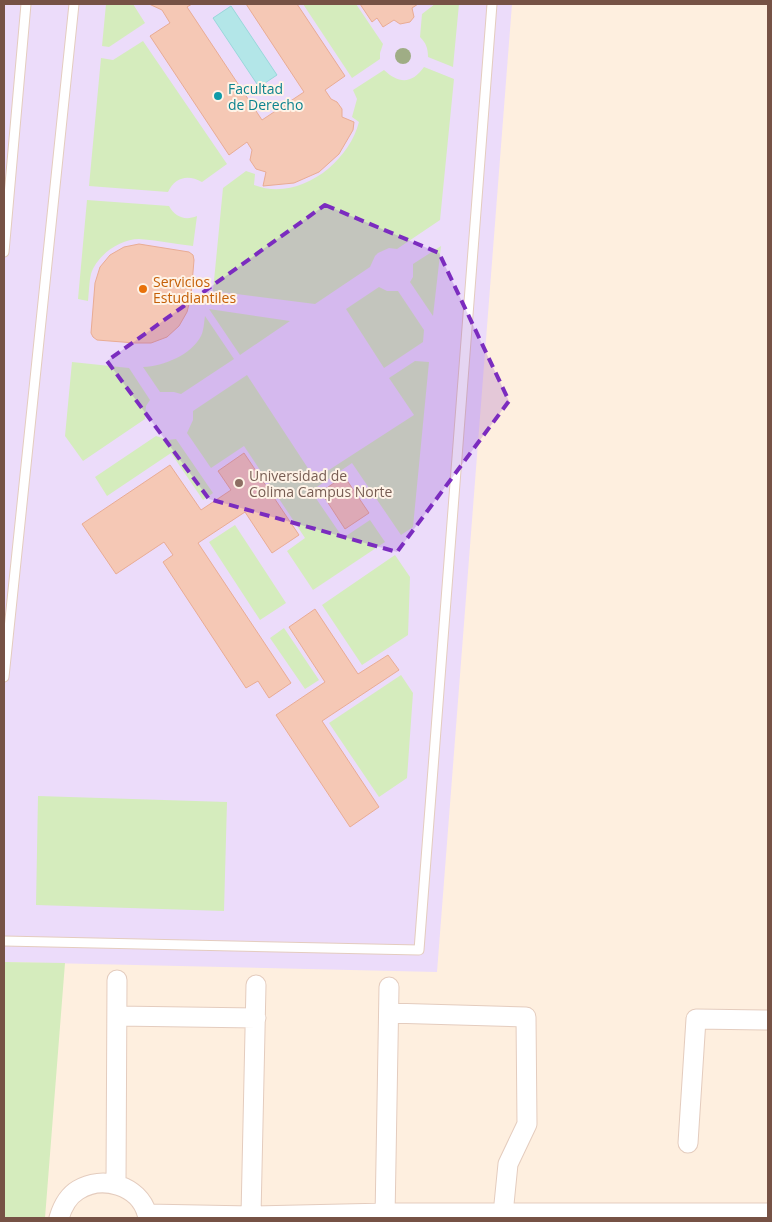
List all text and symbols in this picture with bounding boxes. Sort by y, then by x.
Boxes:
place label: Facultad de Derecho [228,79,303,114]
marker: Facultad de Derecho [212,90,224,102]
place label: Servicios Estudiantiles [153,272,236,307]
marker: Servicios Estudiantiles [137,283,149,295]
place label: Universidad de Colima Campus Norte [249,466,392,501]
marker: Universidad de Colima Campus Norte [233,477,245,489]

